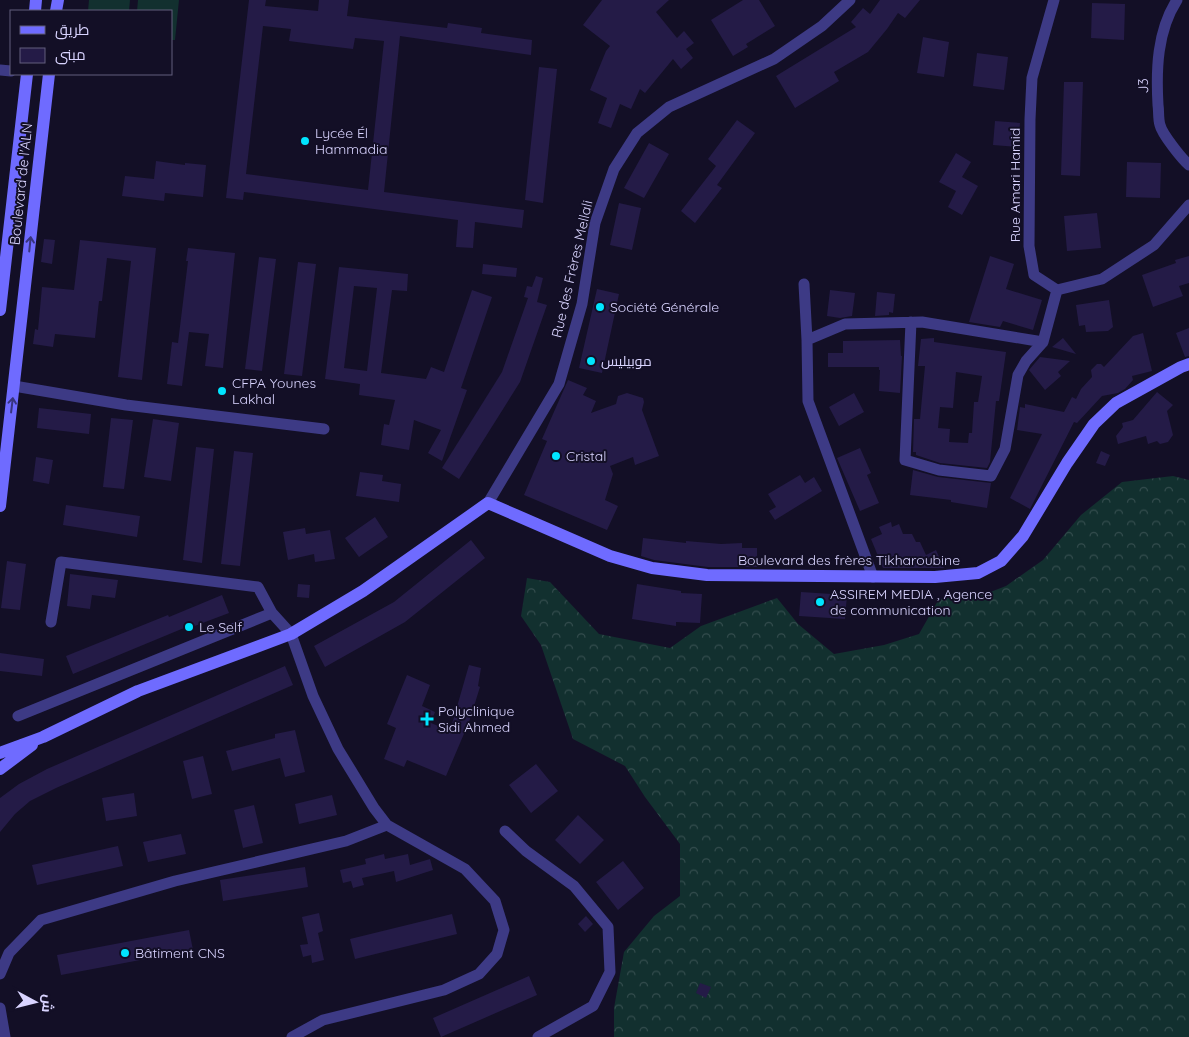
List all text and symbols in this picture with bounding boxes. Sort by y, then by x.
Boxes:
legend [10,10,172,75]
text: طريق [55,20,89,40]
text: مبنى [55,45,86,65]
street label: J3 [1134,78,1152,94]
street label: Boulevard de l'ALN [6,122,36,246]
place label: Lycée Él Hammadia [315,124,388,158]
street label: Rue Amari Hamid [1006,128,1024,242]
marker: Lycée Él Hammadia [299,135,311,147]
street label: Rue des Frères Mellali [547,199,597,339]
one-way arrow [25,236,35,252]
place label: Société Générale [610,298,719,316]
marker: Société Générale [594,301,606,313]
place label: موبيليس [601,352,652,370]
marker: موبيليس [585,355,597,367]
place label: CFPA Younes Lakhal [232,374,316,408]
marker: CFPA Younes Lakhal [216,385,228,397]
one-way arrow [7,398,16,414]
place label: Cristal [566,447,607,465]
marker: Cristal [550,450,562,462]
street label: Boulevard des frères Tikharoubine [738,551,960,569]
place label: ASSIREM MEDIA , Agence de communication [830,585,992,619]
marker: ASSIREM MEDIA , Agence de communication [814,596,826,608]
place label: Le Self [199,618,242,636]
marker: Le Self [183,621,195,633]
place label: Polyclinique Sidi Ahmed [438,702,515,736]
marker: Polyclinique Sidi Ahmed [420,712,434,726]
place label: Bâtiment CNS [135,944,225,962]
marker: Bâtiment CNS [119,947,131,959]
north arrow [10,977,60,1027]
text: ش [38,994,58,1014]

